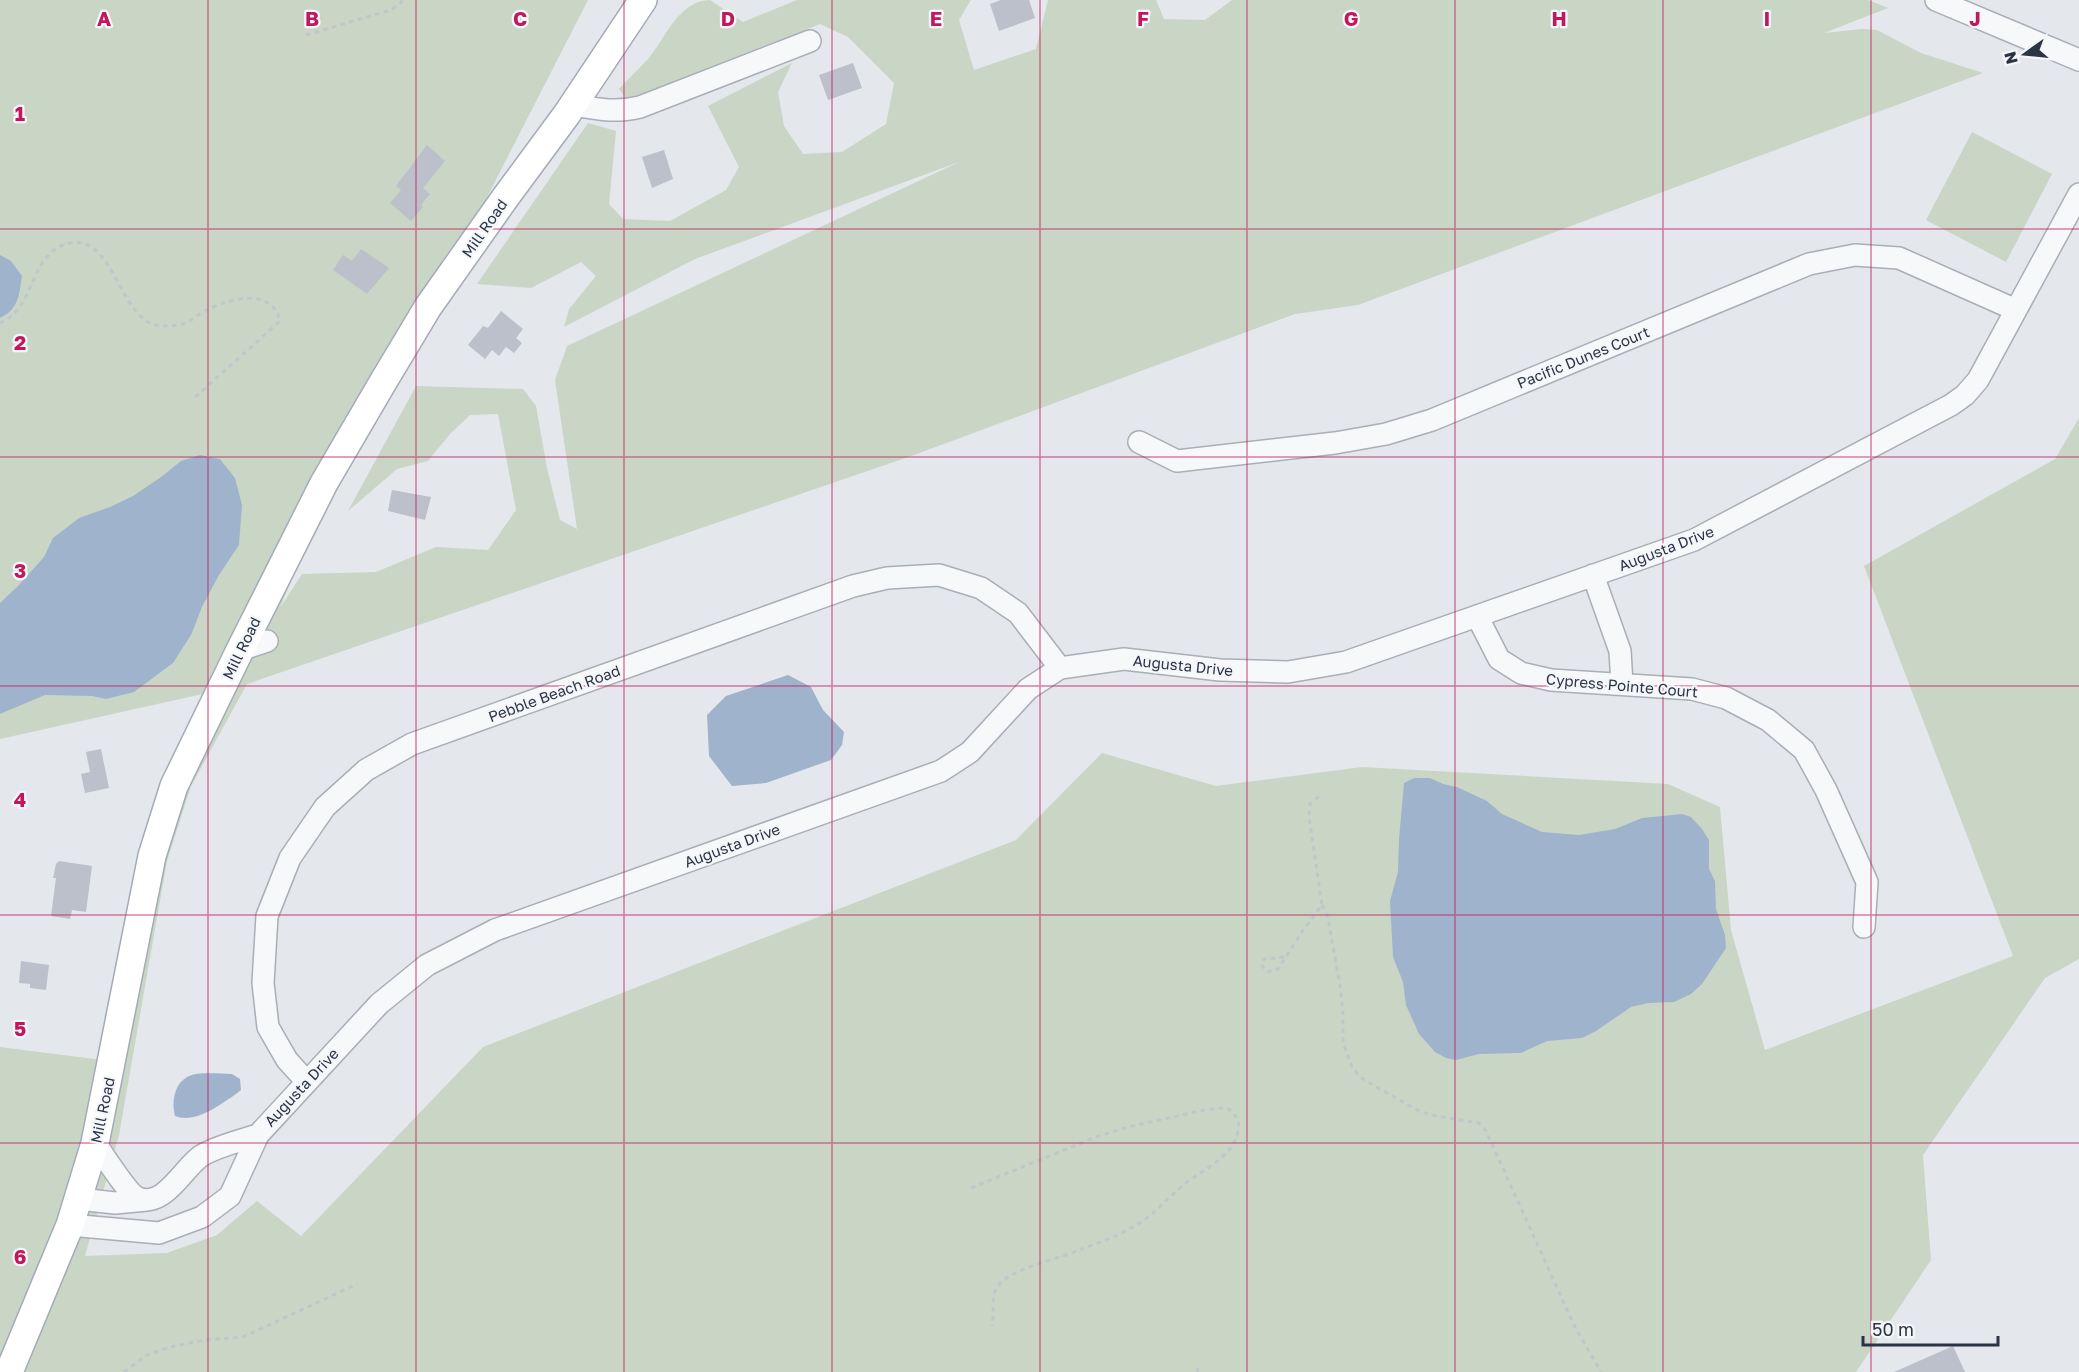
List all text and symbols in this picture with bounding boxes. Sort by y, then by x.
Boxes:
text: A [97,6,111,30]
text: B [305,6,319,30]
text: C [513,6,527,30]
text: D [721,6,735,30]
text: E [930,6,942,30]
text: F [1137,6,1149,30]
text: G [1344,6,1358,30]
text: H [1551,6,1567,30]
text: I [1764,6,1770,30]
text: J [1969,6,1981,30]
north arrow [1995,24,2055,84]
text: N [1999,49,2022,66]
text: 1 [15,101,25,125]
street label: Mill Road [457,195,511,261]
street label: Pacific Dunes Court [1514,322,1652,392]
text: 2 [14,330,26,354]
street label: Augusta Drive [1616,521,1716,574]
text: 3 [14,558,26,582]
street label: Mill Road [218,614,264,682]
street label: Augusta Drive [1132,651,1234,679]
street label: Pebble Beach Road [486,661,622,725]
street label: Cypress Pointe Court [1545,669,1699,701]
text: 4 [14,787,26,811]
street label: Augusta Drive [682,819,783,871]
text: 5 [14,1016,26,1040]
street label: Augusta Drive [260,1044,342,1130]
street label: Mill Road [86,1075,118,1145]
text: 6 [14,1244,26,1268]
scale bar [1863,1309,1998,1347]
text: 50 m [1872,1318,1914,1340]

